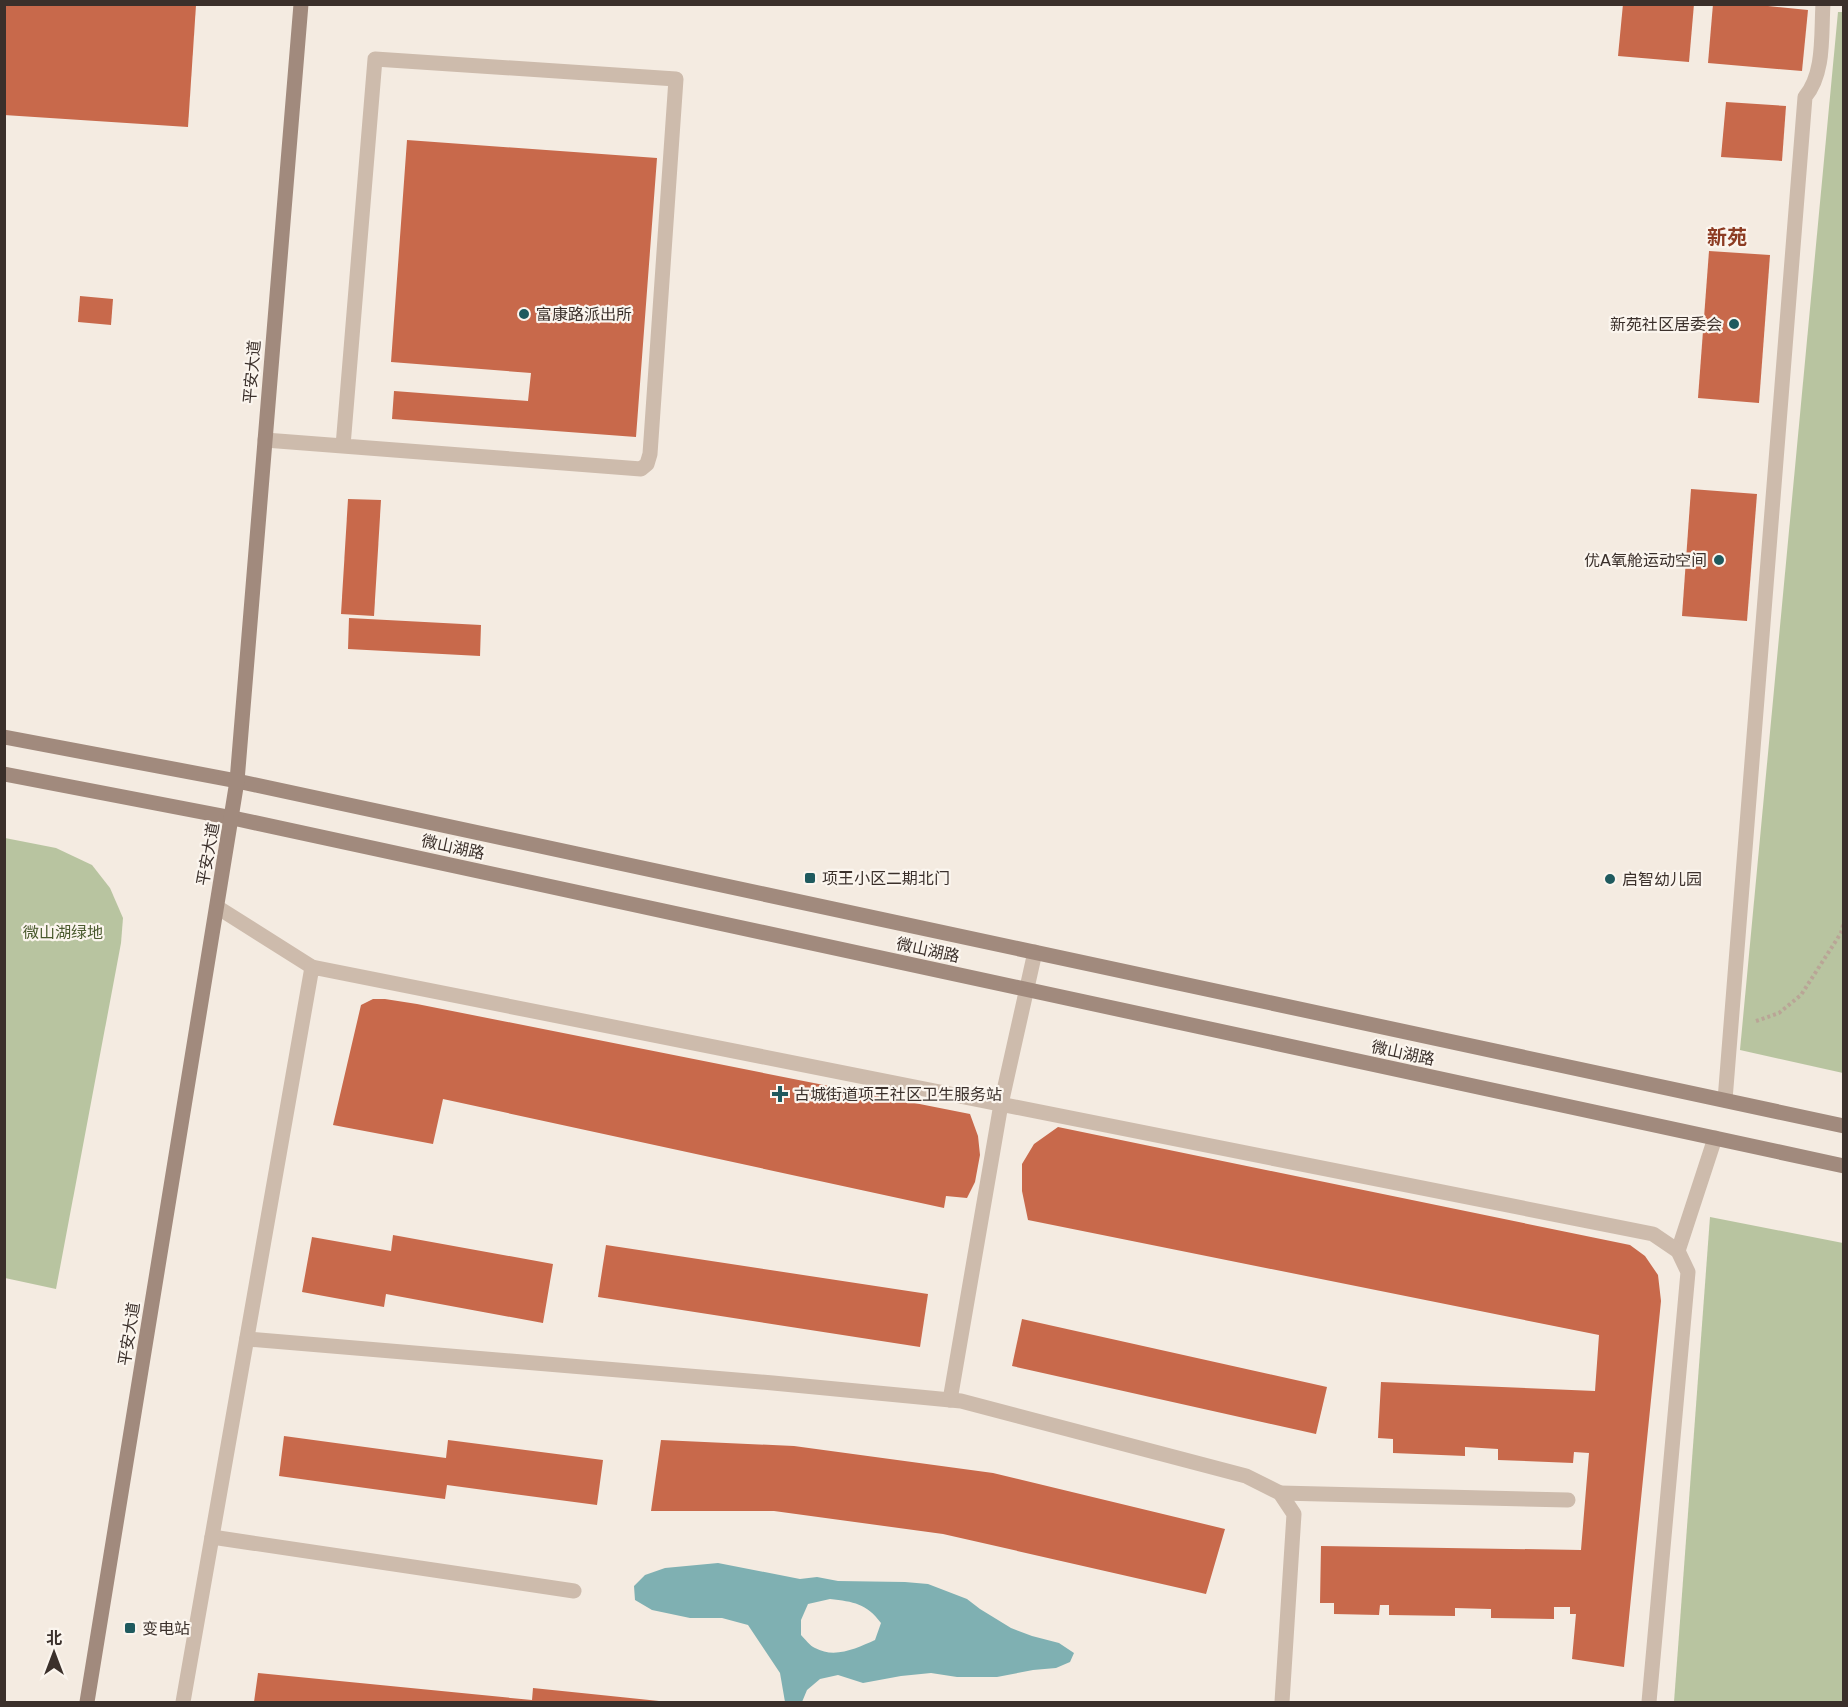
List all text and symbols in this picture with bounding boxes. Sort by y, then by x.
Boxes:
district label: 新苑 [1707,225,1747,249]
place label: 富康路派出所 [536,305,632,324]
marker: 富康路派出所 [517,307,531,321]
place label: 新苑社区居委会 [1610,315,1722,334]
marker: 新苑社区居委会 [1727,317,1741,331]
street label: 平安大道 [240,339,264,405]
place label: 优A氧舱运动空间 [1584,551,1707,570]
marker: 优A氧舱运动空间 [1712,553,1726,567]
street label: 平安大道 [193,821,223,887]
street label: 微山湖路 [420,831,486,863]
place label: 项王小区二期北门 [822,869,950,888]
place label: 启智幼儿园 [1622,870,1702,889]
marker: 项王小区二期北门 [803,871,817,885]
marker: 启智幼儿园 [1603,872,1617,886]
park label: 微山湖绿地 [23,923,103,942]
street label: 微山湖路 [895,934,961,966]
street label: 微山湖路 [1370,1037,1436,1069]
marker: 古城街道项王社区卫生服务站 [771,1085,789,1103]
place label: 古城街道项王社区卫生服务站 [794,1085,1002,1104]
street label: 平安大道 [115,1301,143,1367]
place label: 变电站 [142,1619,190,1638]
marker: 变电站 [123,1621,137,1635]
north arrow [24,1623,84,1683]
text: 北 [46,1629,62,1648]

